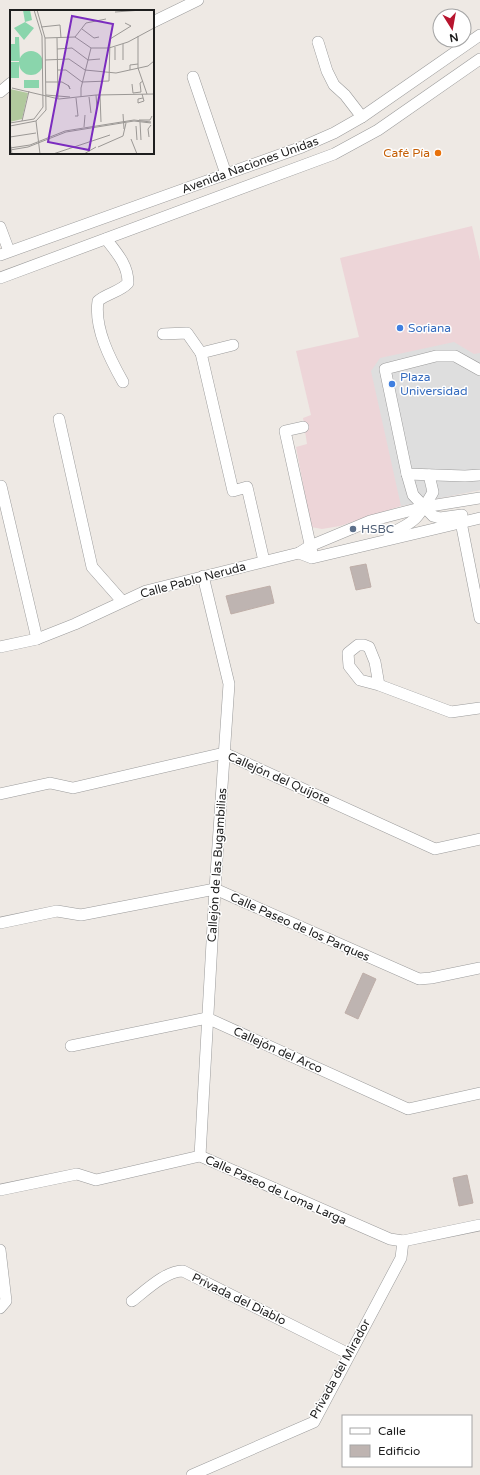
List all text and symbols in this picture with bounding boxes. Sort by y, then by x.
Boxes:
north arrow [432,8,472,48]
inset map [10,10,154,154]
text: N [448,30,459,45]
street label: Avenida Naciones Unidas [180,134,321,196]
place label: Café Pía [383,146,430,160]
marker: Café Pía [433,148,443,158]
place label: Soriana [408,321,451,335]
marker: Soriana [395,323,405,333]
place label: Plaza Universidad [400,370,467,398]
marker: Plaza Universidad [387,379,397,389]
place label: HSBC [361,522,394,536]
marker: HSBC [348,524,358,534]
street label: Calle Pablo Neruda [139,559,247,601]
street label: Callejón del Quijote [226,749,333,807]
street label: Callejón de las Bugambilias [205,787,229,943]
street label: Calle Paseo de los Parques [228,890,372,964]
street label: Callejón del Arco [231,1024,325,1076]
street label: Calle Paseo de Loma Larga [203,1152,349,1228]
street label: Privada del Diablo [190,1270,288,1328]
street label: Privada del Mirador [307,1316,373,1421]
legend [342,1415,472,1467]
text: Calle [378,1424,406,1438]
text: Edificio [378,1444,420,1458]

